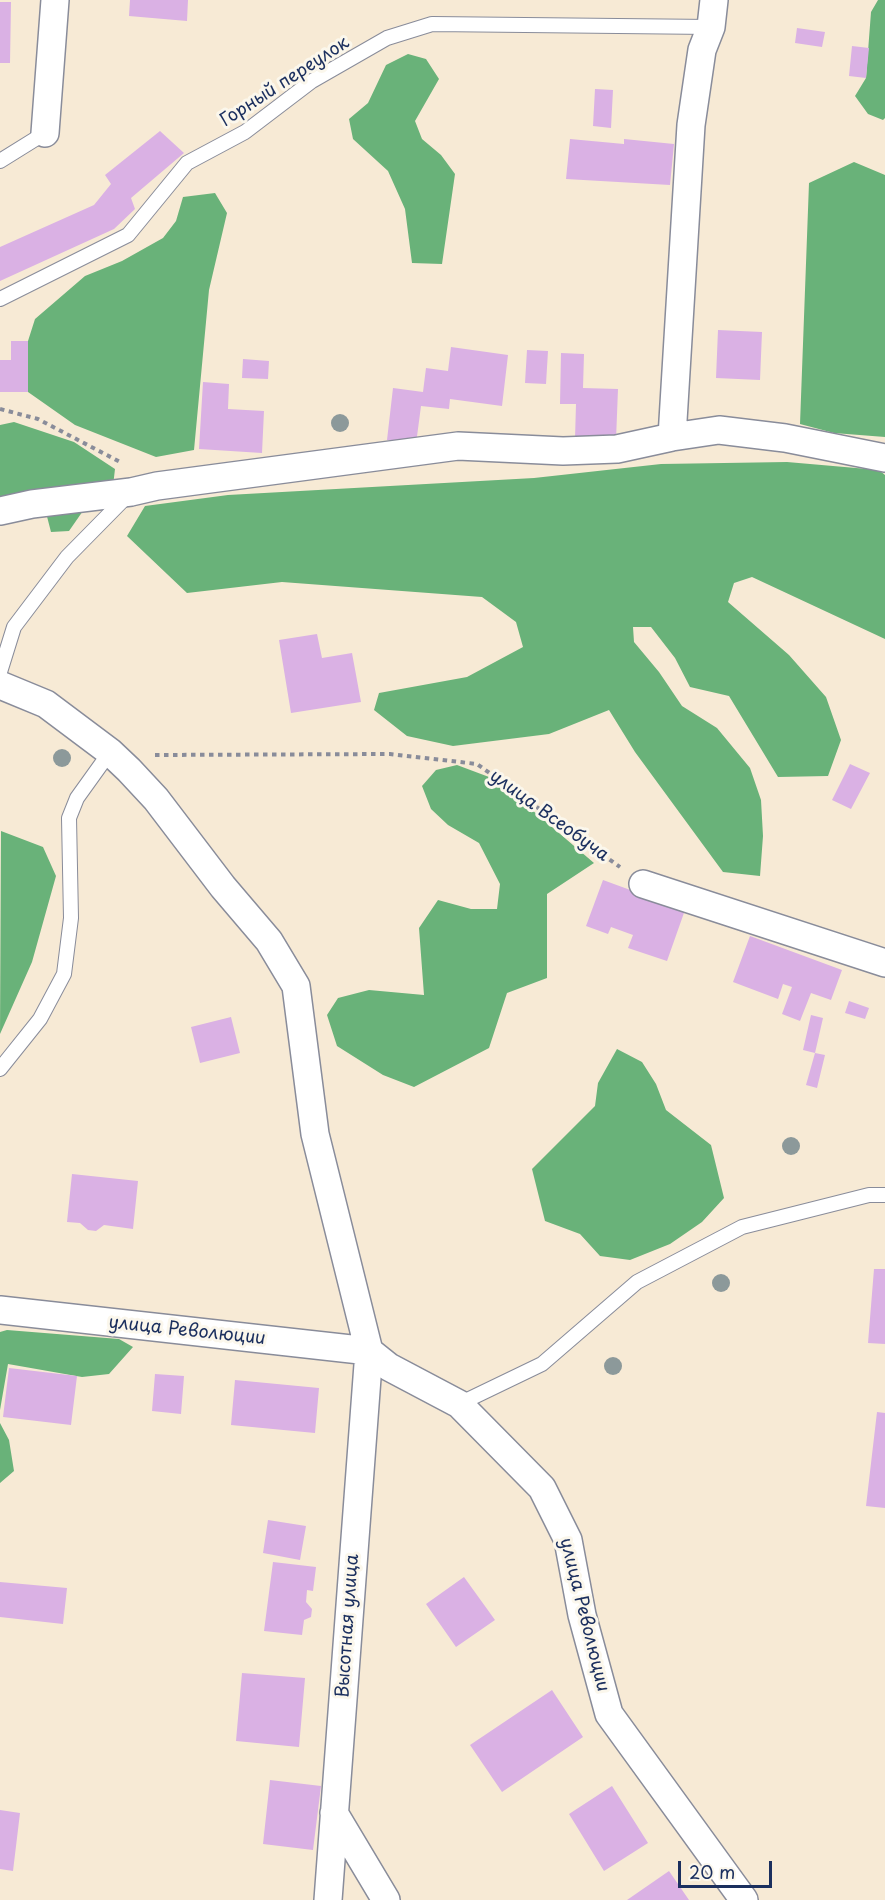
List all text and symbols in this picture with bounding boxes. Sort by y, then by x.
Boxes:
street label: Горный переулок [216,32,354,132]
street label: улица Всеобуча [485,765,613,867]
street label: улица Революции [107,1312,267,1350]
street label: улица Революции [554,1536,614,1694]
street label: Высотная улица [332,1553,364,1699]
scale bar [681,1849,776,1887]
text: 20 m [689,1858,735,1885]

